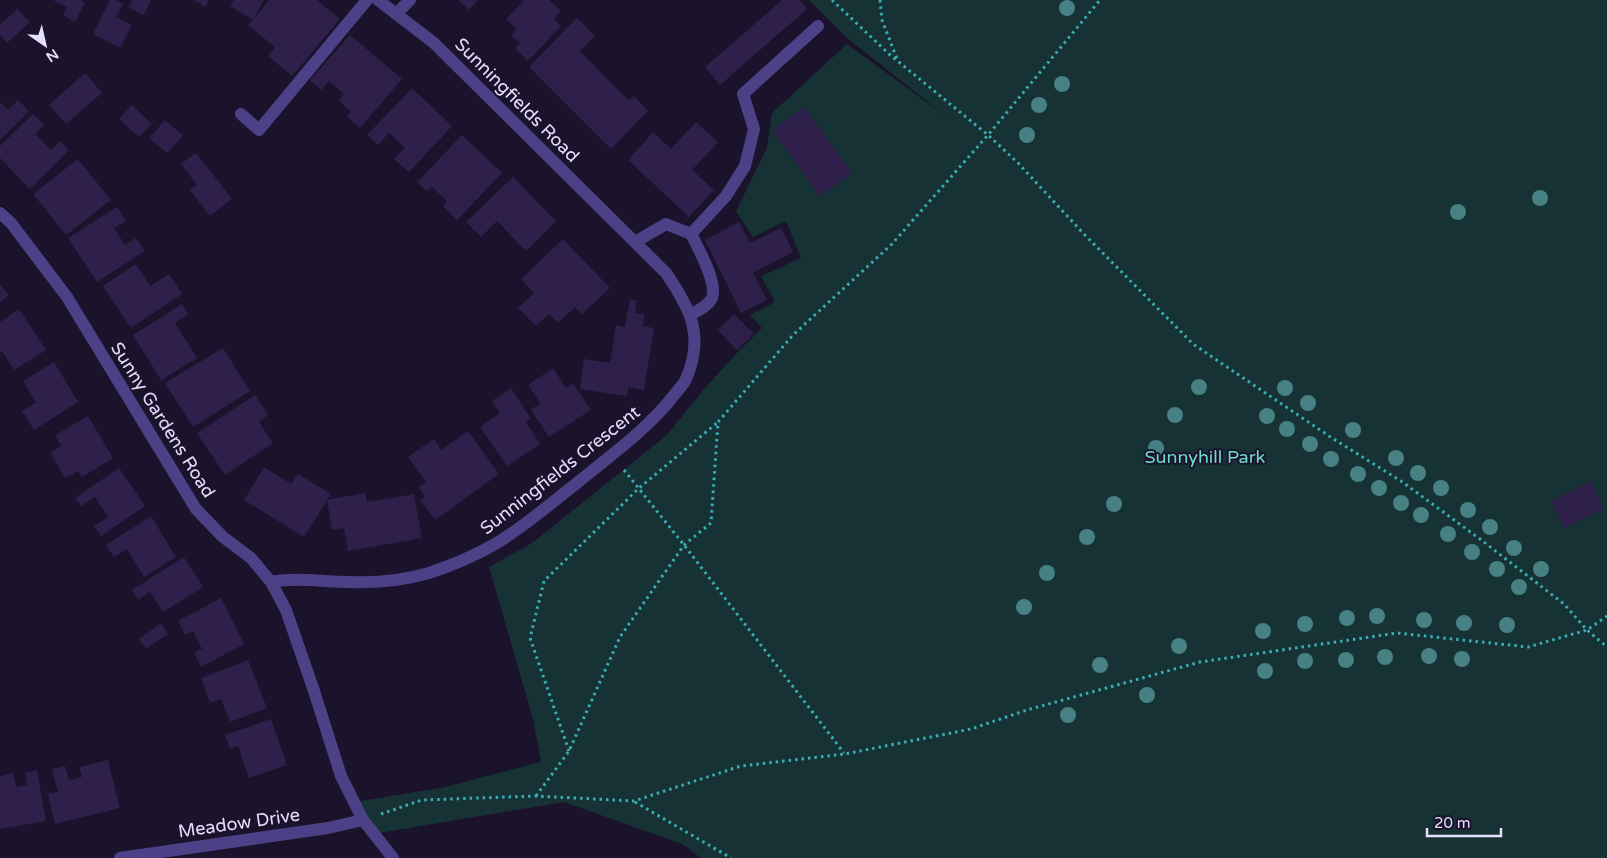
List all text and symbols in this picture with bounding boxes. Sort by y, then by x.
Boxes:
north arrow [20,20,70,70]
street label: Sunningfields Road [450,33,584,167]
text: N [43,45,61,66]
street label: Sunny Gardens Road [106,338,220,502]
street label: Sunningfields Crescent [476,401,644,539]
park label: Sunnyhill Park [1145,446,1266,468]
street label: Meadow Drive [177,804,301,842]
scale bar [1427,806,1501,838]
text: 20 m [1434,814,1471,832]

